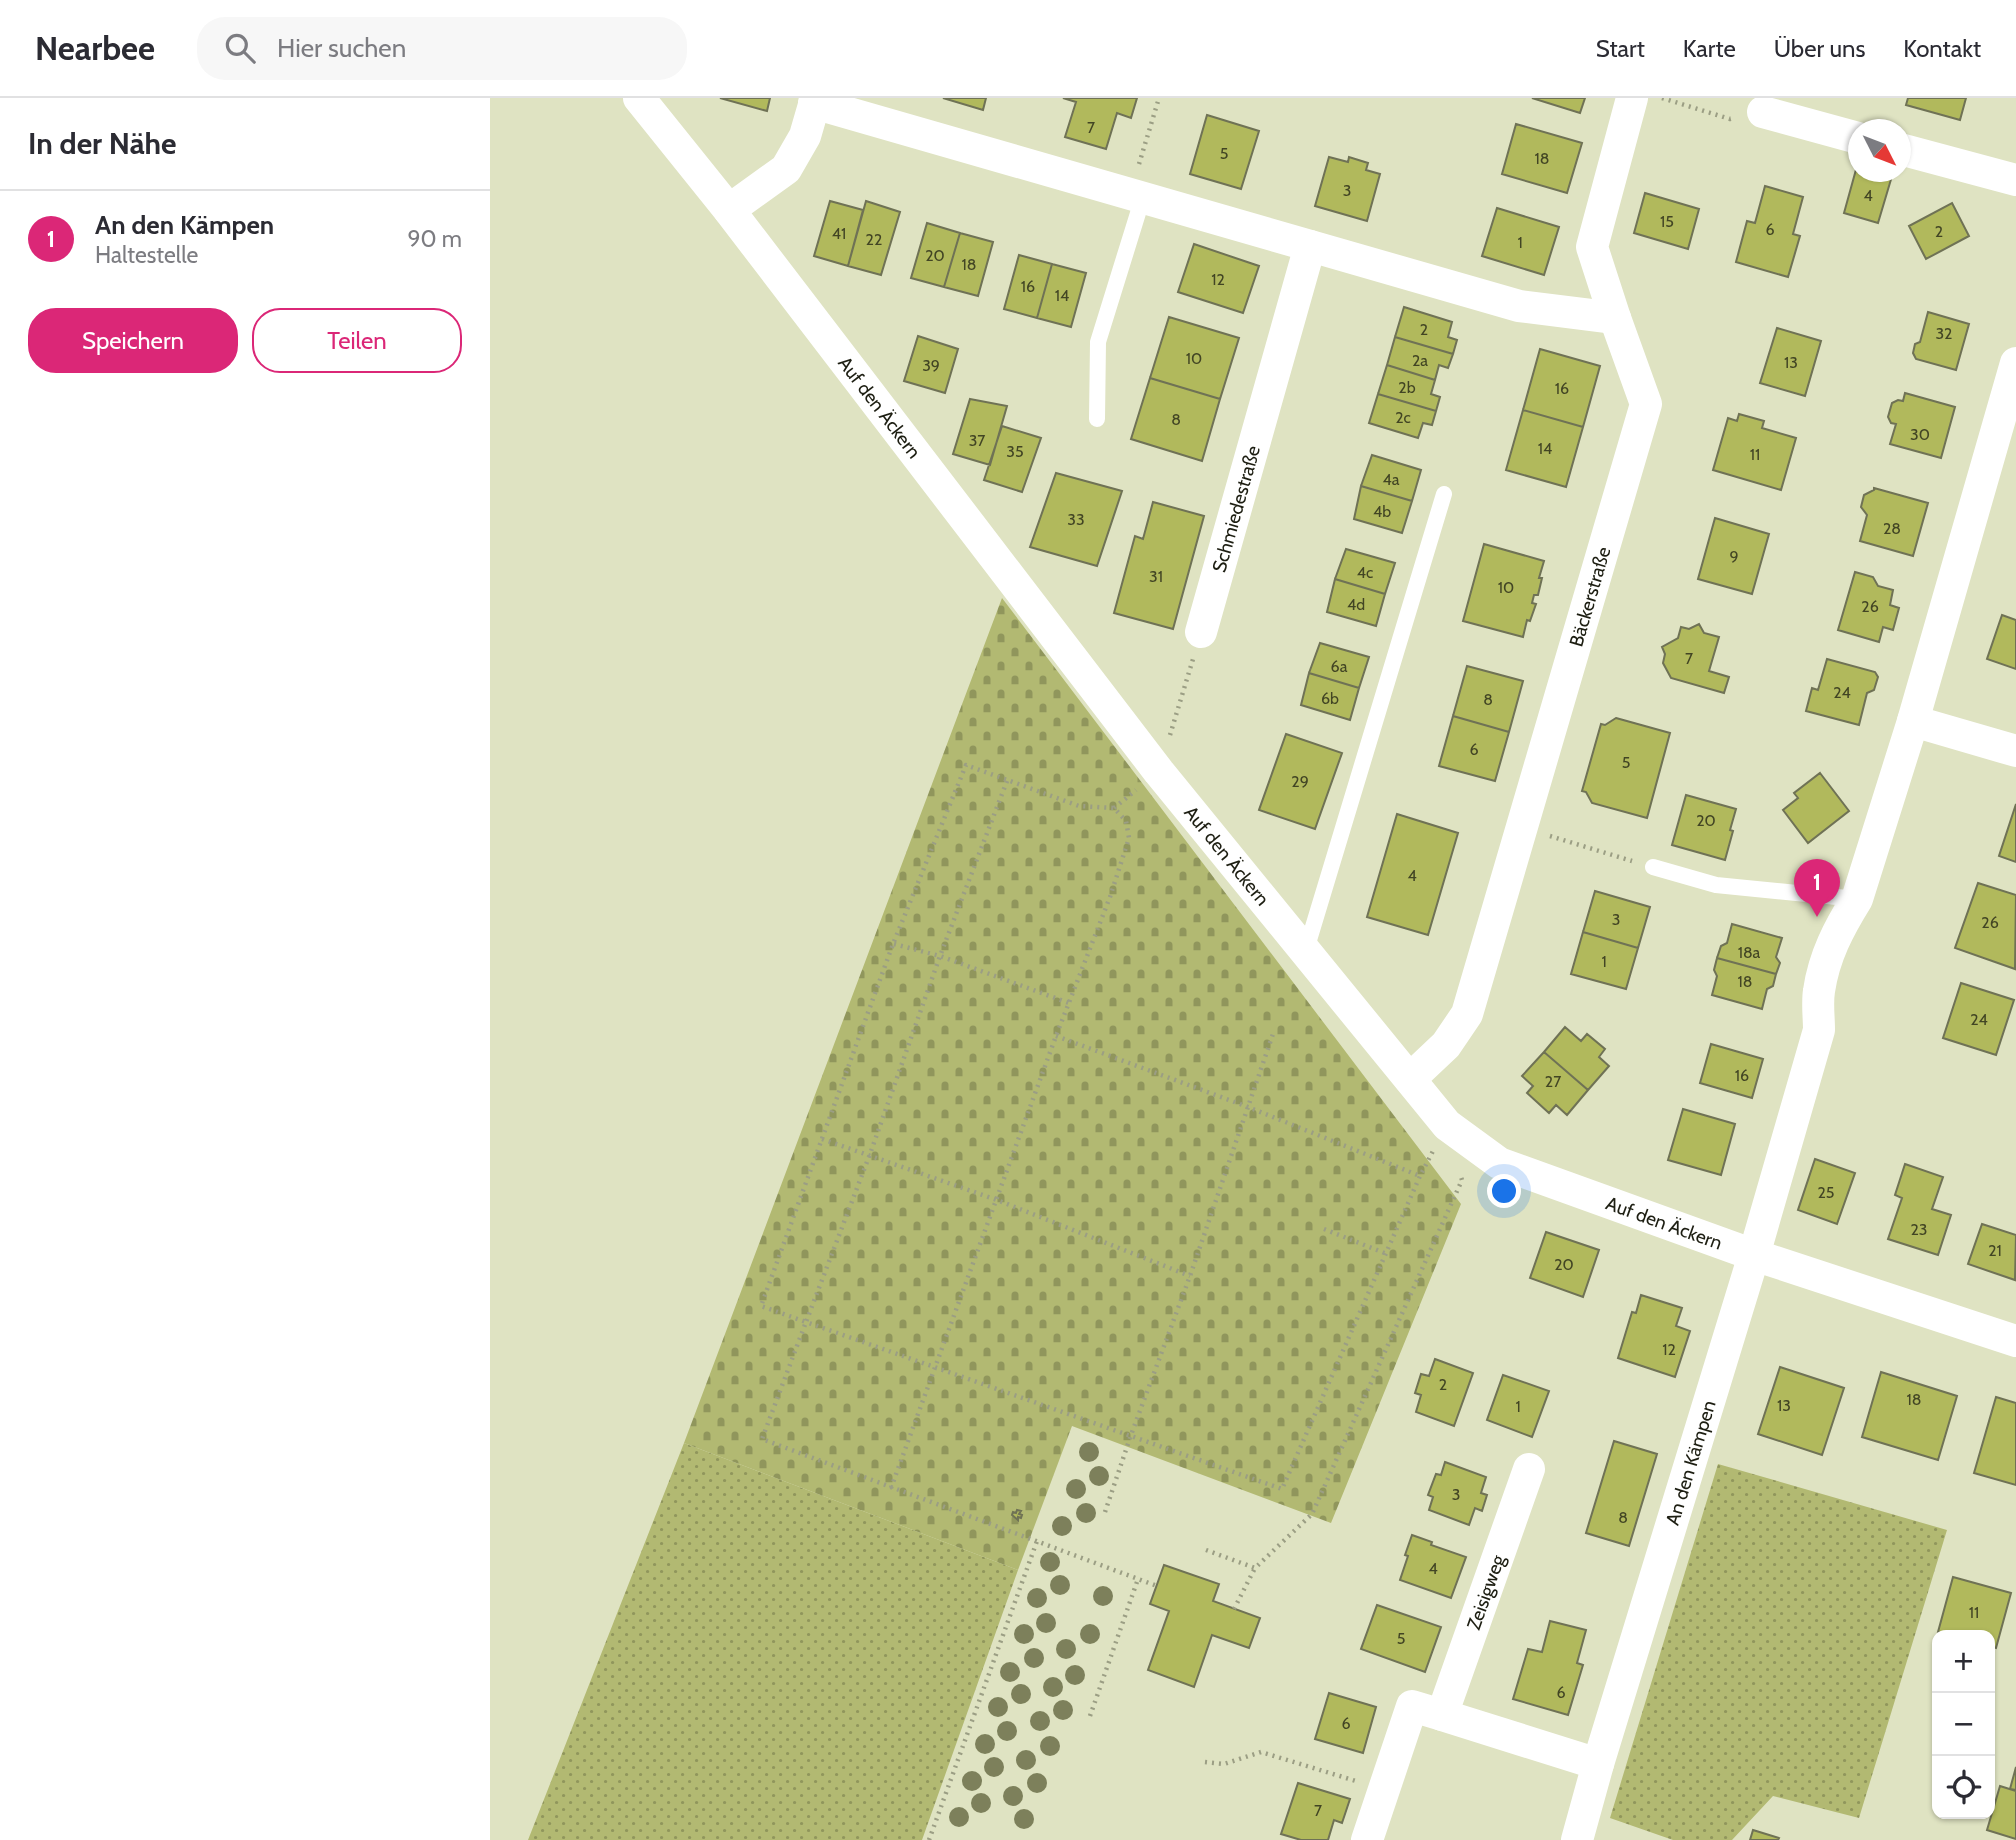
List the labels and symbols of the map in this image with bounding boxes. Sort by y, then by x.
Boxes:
house number: 7 [1087,118,1095,137]
north arrow [1848,119,1911,182]
house number: 5 [1220,144,1228,163]
house number: 18 [1535,149,1549,168]
house number: 3 [1343,181,1351,200]
house number: 4 [1863,186,1873,205]
house number: 15 [1660,212,1674,231]
house number: 6 [1765,220,1775,239]
house number: 2 [1935,222,1943,241]
house number: 41 [832,224,846,243]
house number: 22 [866,230,882,249]
house number: 1 [1517,233,1523,252]
house number: 20 [925,246,945,265]
house number: 18 [962,255,976,274]
house number: 12 [1211,270,1225,289]
house number: 16 [1021,277,1035,296]
house number: 14 [1055,286,1069,305]
house number: 2 [1420,320,1428,339]
house number: 32 [1935,324,1953,343]
house number: 10 [1186,349,1202,368]
house number: 2a [1412,351,1428,370]
street label: Auf den Äckern [833,352,926,463]
house number: 13 [1784,353,1798,372]
house number: 39 [922,356,940,375]
house number: 2b [1398,378,1416,397]
house number: 16 [1555,379,1569,398]
house number: 2c [1395,408,1411,427]
house number: 8 [1171,410,1181,429]
house number: 30 [1910,425,1930,444]
house number: 37 [969,431,985,450]
house number: 14 [1538,439,1552,458]
house number: 35 [1006,442,1024,461]
street label: Schmiedestraße [1207,443,1265,575]
house number: 11 [1750,445,1760,464]
house number: 4a [1383,470,1400,489]
house number: 4b [1373,502,1391,521]
house number: 33 [1067,510,1085,529]
house number: 28 [1883,519,1901,538]
street label: Bäckerstraße [1564,544,1616,649]
house number: 9 [1729,547,1739,566]
house number: 4c [1357,563,1373,582]
house number: 31 [1149,567,1163,586]
house number: 10 [1498,578,1514,597]
house number: 4d [1347,595,1365,614]
house number: 26 [1861,597,1879,616]
house number: 7 [1685,649,1693,668]
house number: 6a [1331,657,1348,676]
house number: 24 [1833,683,1851,702]
house number: 6b [1321,689,1339,708]
house number: 8 [1483,690,1493,709]
house number: 6 [1469,740,1479,759]
house number: 5 [1622,753,1630,772]
house number: 29 [1291,772,1309,791]
street label: Auf den Äckern [1179,801,1274,910]
house number: 20 [1696,811,1716,830]
pin: 1 [1794,859,1840,917]
house number: 4 [1407,866,1417,885]
house number: 3 [1612,910,1620,929]
house number: 26 [1981,913,1999,932]
house number: 18a [1738,943,1761,962]
house number: 1 [1601,952,1607,971]
house number: 18 [1738,972,1752,991]
house number: 24 [1970,1010,1988,1029]
house number: 16 [1735,1066,1749,1085]
house number: 27 [1545,1072,1561,1091]
your location [1487,1174,1521,1208]
house number: 25 [1817,1183,1835,1202]
street label: Auf den Äckern [1603,1192,1725,1255]
house number: 23 [1910,1220,1928,1239]
house number: 21 [1988,1241,2002,1260]
house number: 20 [1554,1255,1574,1274]
house number: 12 [1662,1340,1676,1359]
house number: 2 [1439,1375,1447,1394]
house number: 18 [1907,1390,1921,1409]
house number: 13 [1777,1396,1791,1415]
house number: 1 [1515,1397,1521,1416]
street label: An den Kämpen [1661,1398,1721,1528]
house number: 3 [1452,1485,1460,1504]
house number: 8 [1618,1508,1628,1527]
street label: Zeisigweg [1462,1551,1510,1633]
house number: 4 [1428,1559,1438,1578]
house number: 11 [1969,1603,1979,1622]
house number: 5 [1397,1629,1405,1648]
house number: 6 [1556,1683,1566,1702]
house number: 6 [1341,1714,1351,1733]
house number: 7 [1314,1801,1322,1820]

